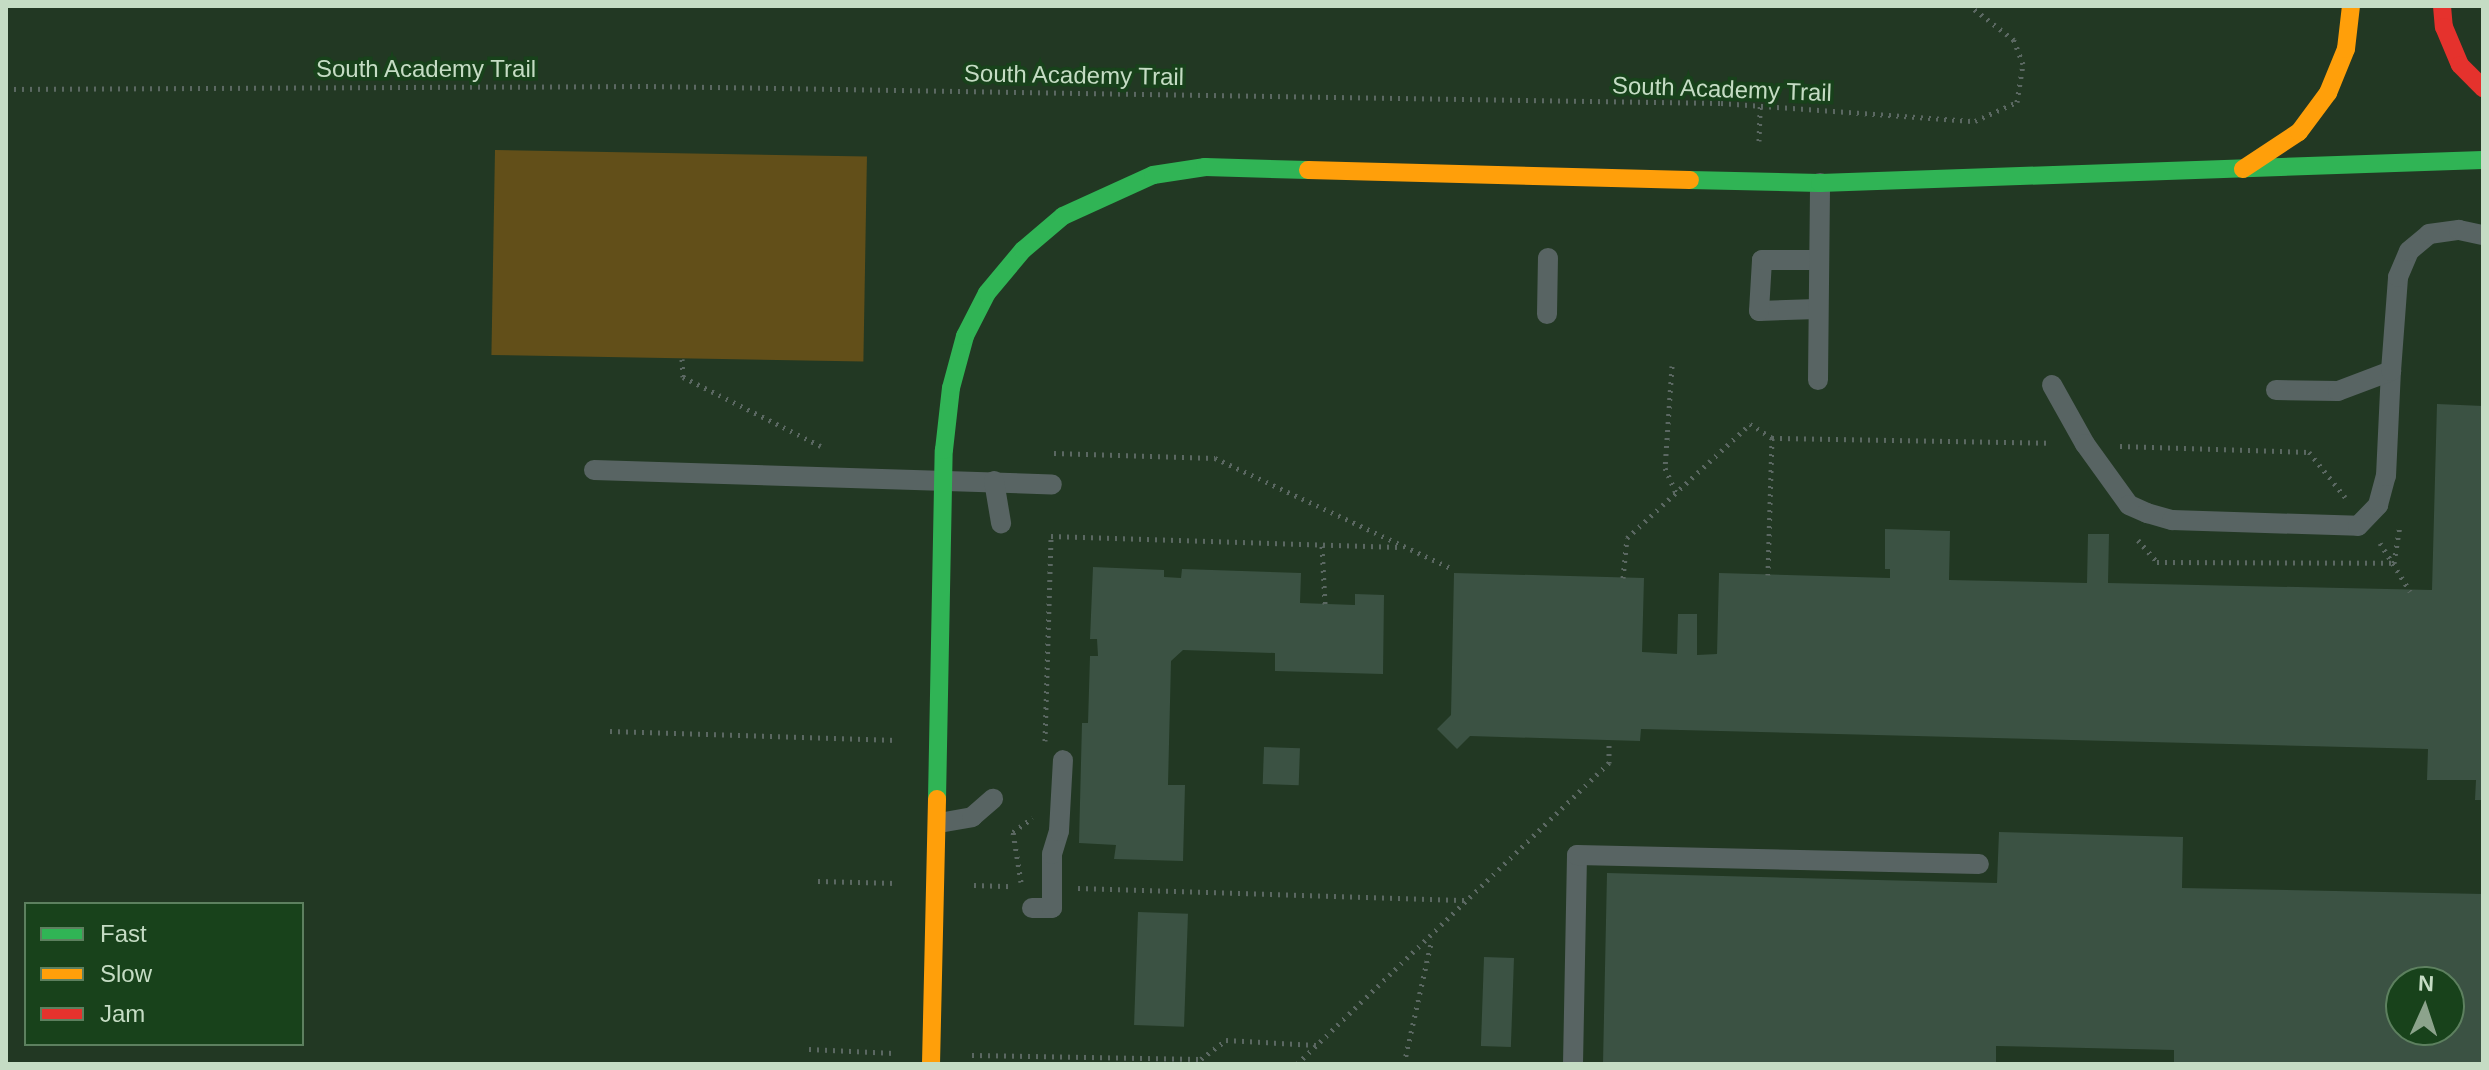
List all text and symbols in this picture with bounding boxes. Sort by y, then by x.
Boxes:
street label: South Academy Trail [315,55,537,83]
street label: South Academy Trail [963,59,1185,91]
street label: South Academy Trail [1611,71,1833,107]
legend [24,902,304,1046]
text: Fast [100,920,147,947]
text: Slow [100,960,152,987]
north arrow [2385,966,2465,1046]
text: N [2418,971,2435,996]
text: Jam [100,1000,145,1027]

